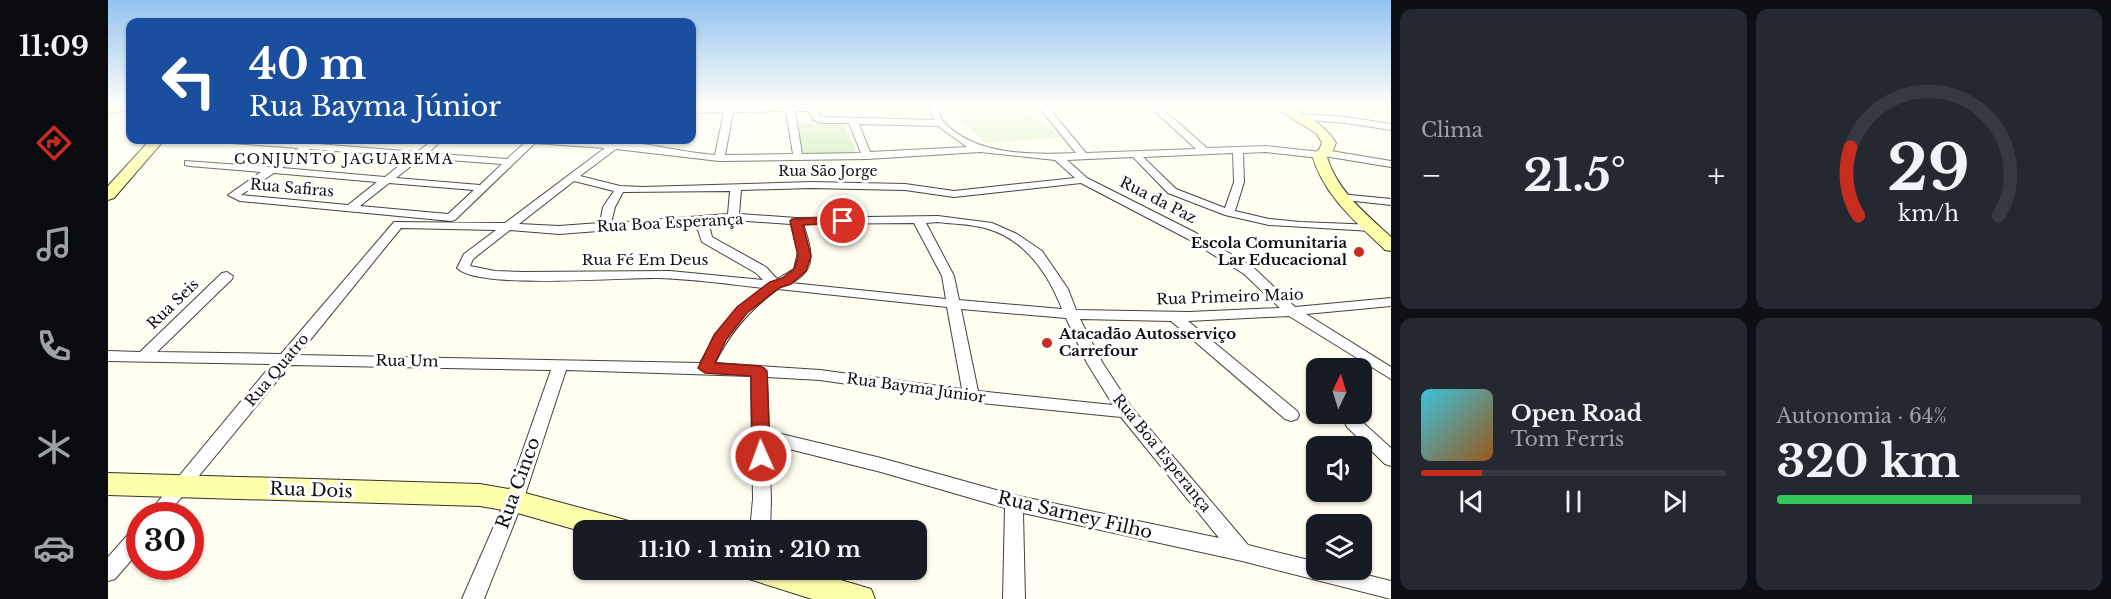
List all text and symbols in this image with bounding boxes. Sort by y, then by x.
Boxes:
text: 11:09 [19,30,89,63]
text: 40 m [249,38,366,90]
icon: left [150,42,228,120]
text: Rua Bayma Júnior [249,90,501,123]
text: Clima [1421,118,1483,142]
icon: directions [33,122,75,164]
text: 29 [1887,129,1970,207]
text: 21.5° [1523,147,1626,203]
district label: CONJUNTO JAGUAREMA [234,150,454,168]
text: − [1421,155,1442,196]
text: + [1707,155,1725,196]
street label: Rua São Jorge [778,162,878,180]
street label: Rua da Paz [1117,172,1200,227]
street label: Rua Safiras [249,174,335,201]
pin [817,195,868,246]
text: km/h [1898,200,1959,227]
icon: arrive [826,204,859,237]
street label: Rua Boa Esperança [596,209,744,236]
icon: music [33,223,75,265]
place label: Escola Comunitaria Lar Educacional [1191,233,1348,269]
marker: Escola Comunitaria Lar Educacional [1352,245,1366,259]
street label: Rua Fé Em Deus [582,250,709,269]
street label: Rua Seis [143,274,203,333]
street label: Rua Primeiro Maio [1156,284,1304,309]
place label: Atacadão Autosserviço Carrefour [1058,324,1236,360]
icon: phone [33,325,75,367]
street label: Rua Quatro [241,329,313,410]
marker: Atacadão Autosserviço Carrefour [1040,336,1054,350]
street label: Rua Um [375,350,439,371]
north arrow [1306,358,1372,424]
map controls [1306,358,1372,580]
street label: Rua Bayma Júnior [845,368,988,407]
street label: Rua Boa Esperança [1109,390,1216,516]
text: Open Road [1511,400,1642,427]
text: Autonomia · 64% [1777,404,1947,428]
position arrow [729,424,793,488]
icon: climate [33,426,75,468]
text: Tom Ferris [1511,427,1624,451]
text: 320 km [1777,433,1960,489]
street label: Rua Cinco [491,434,545,532]
button: sound [1306,436,1372,502]
street label: Rua Dois [269,478,353,502]
icon: previous [1455,485,1488,518]
icon: pause [1557,485,1590,518]
icon: next [1658,485,1691,518]
street label: Rua Sarney Filho [995,486,1155,544]
speed limit sign: 30 [126,502,204,580]
button: layers [1306,514,1372,580]
icon: car [33,527,75,569]
text: 11:10 · 1 min · 210 m [639,536,861,563]

